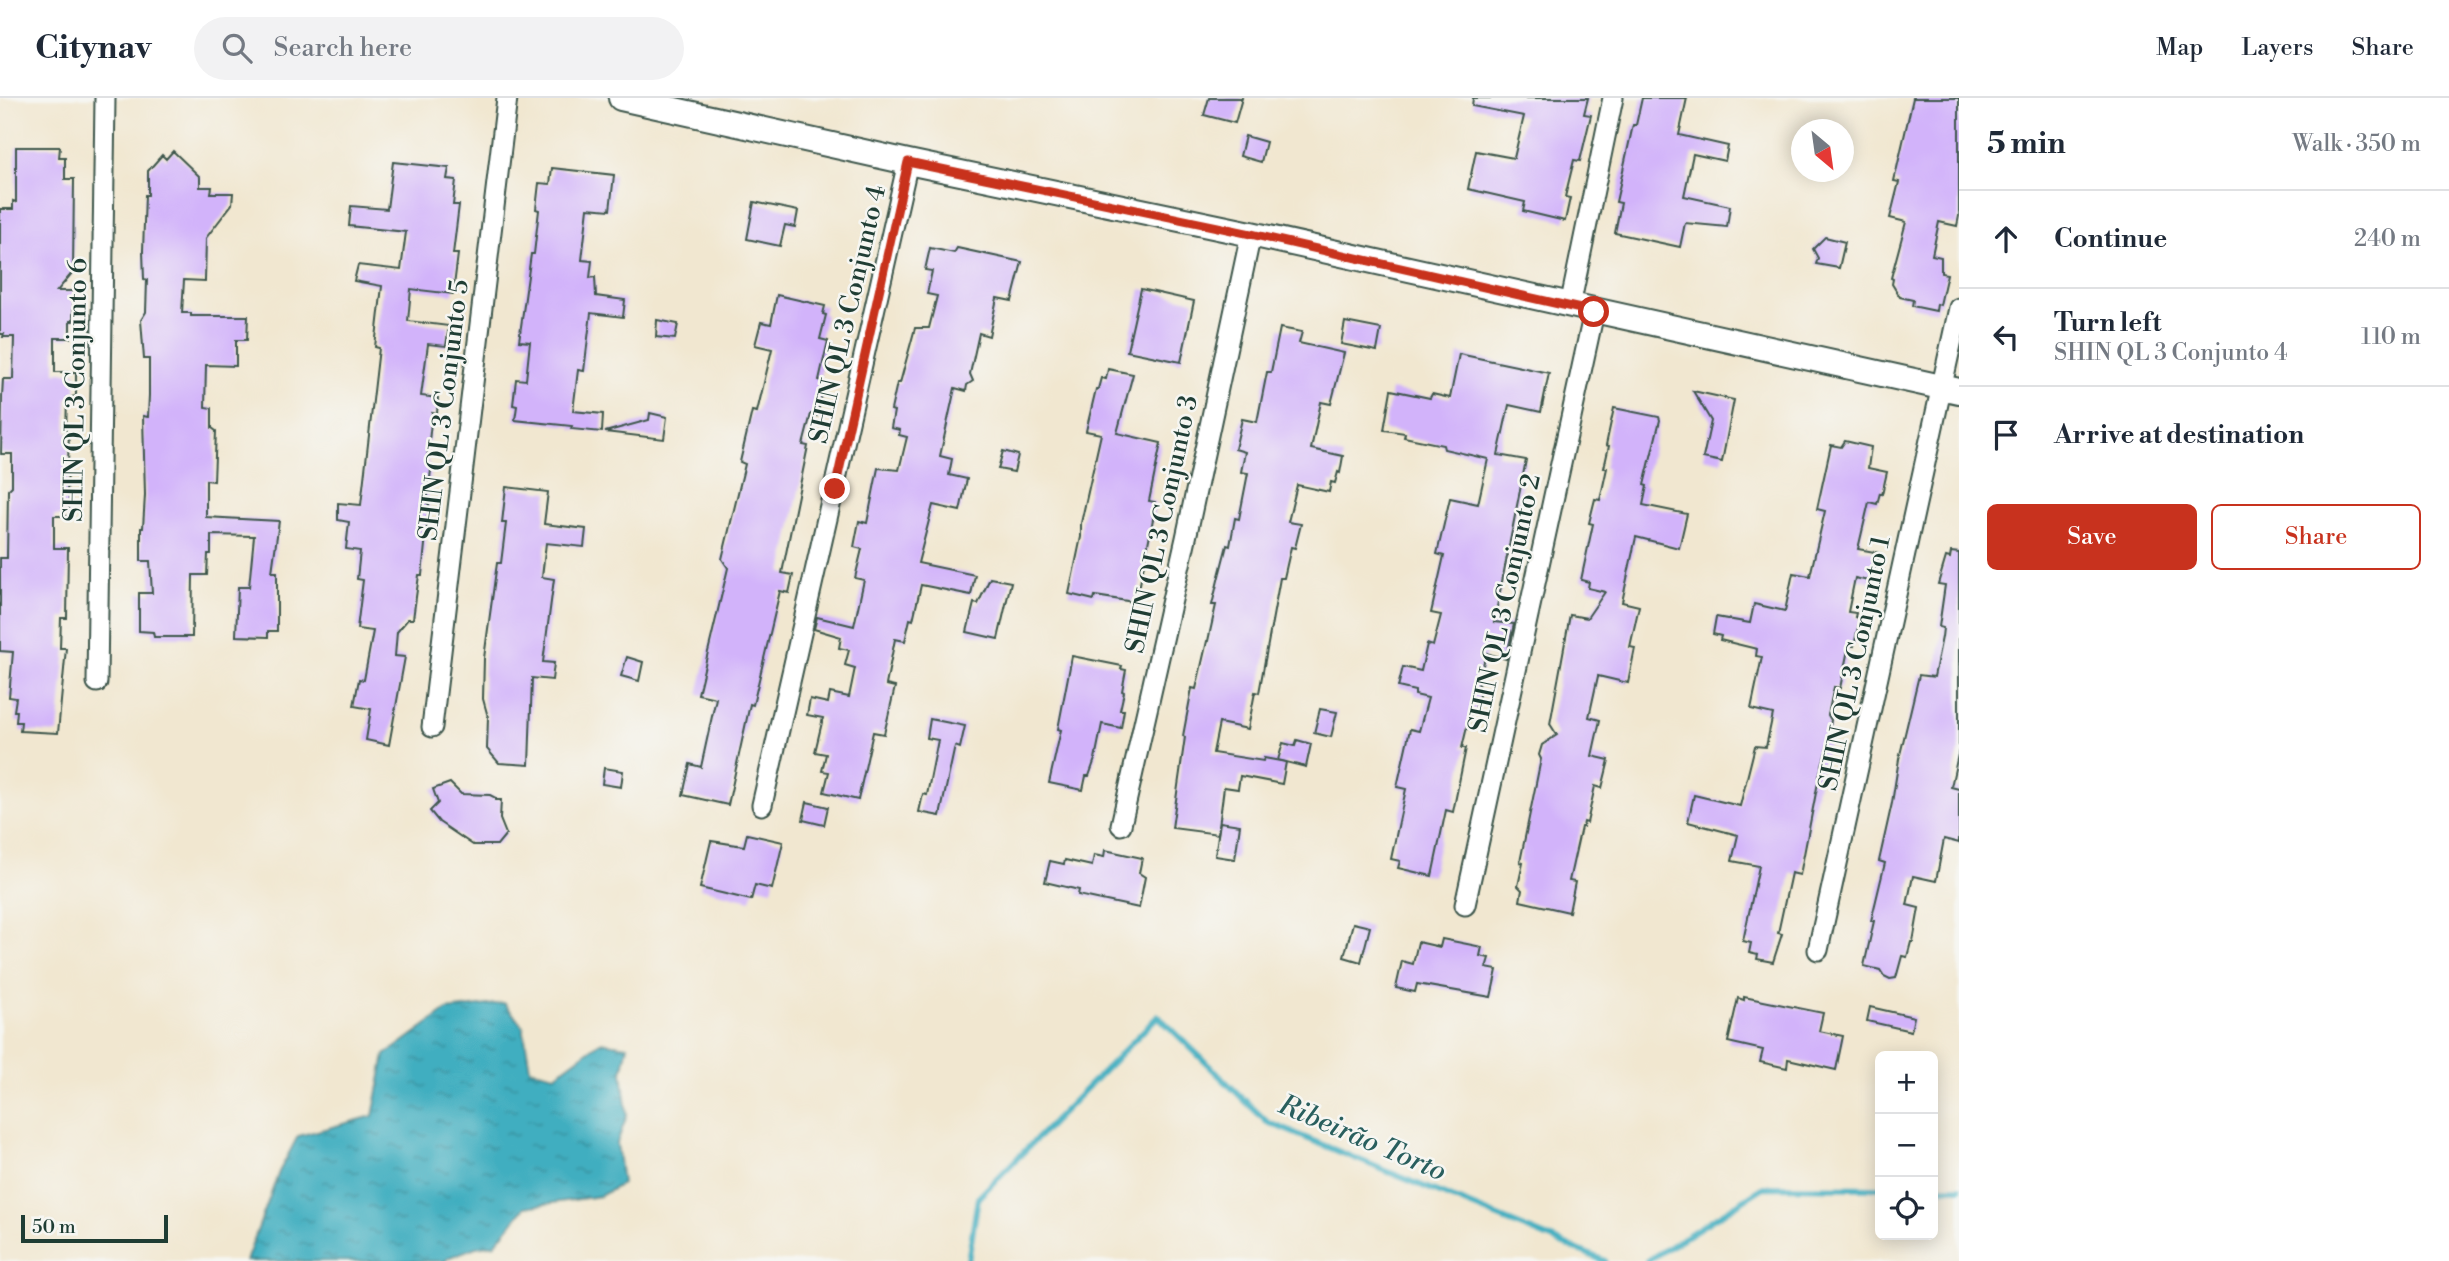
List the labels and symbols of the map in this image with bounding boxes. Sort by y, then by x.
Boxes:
north arrow [1791,119,1854,182]
street label: SHIN QL 3 Conjunto 4 [803,182,893,446]
street label: SHIN QL 3 Conjunto 6 [58,258,94,522]
street label: SHIN QL 3 Conjunto 5 [412,278,476,543]
route start [1578,296,1609,327]
street label: SHIN QL 3 Conjunto 3 [1119,392,1205,656]
street label: SHIN QL 3 Conjunto 2 [1462,471,1548,735]
route end [819,473,850,504]
street label: SHIN QL 3 Conjunto 1 [1812,533,1898,794]
water label: Ribeirão Torto [1272,1087,1451,1189]
scale bar [21,1212,168,1244]

